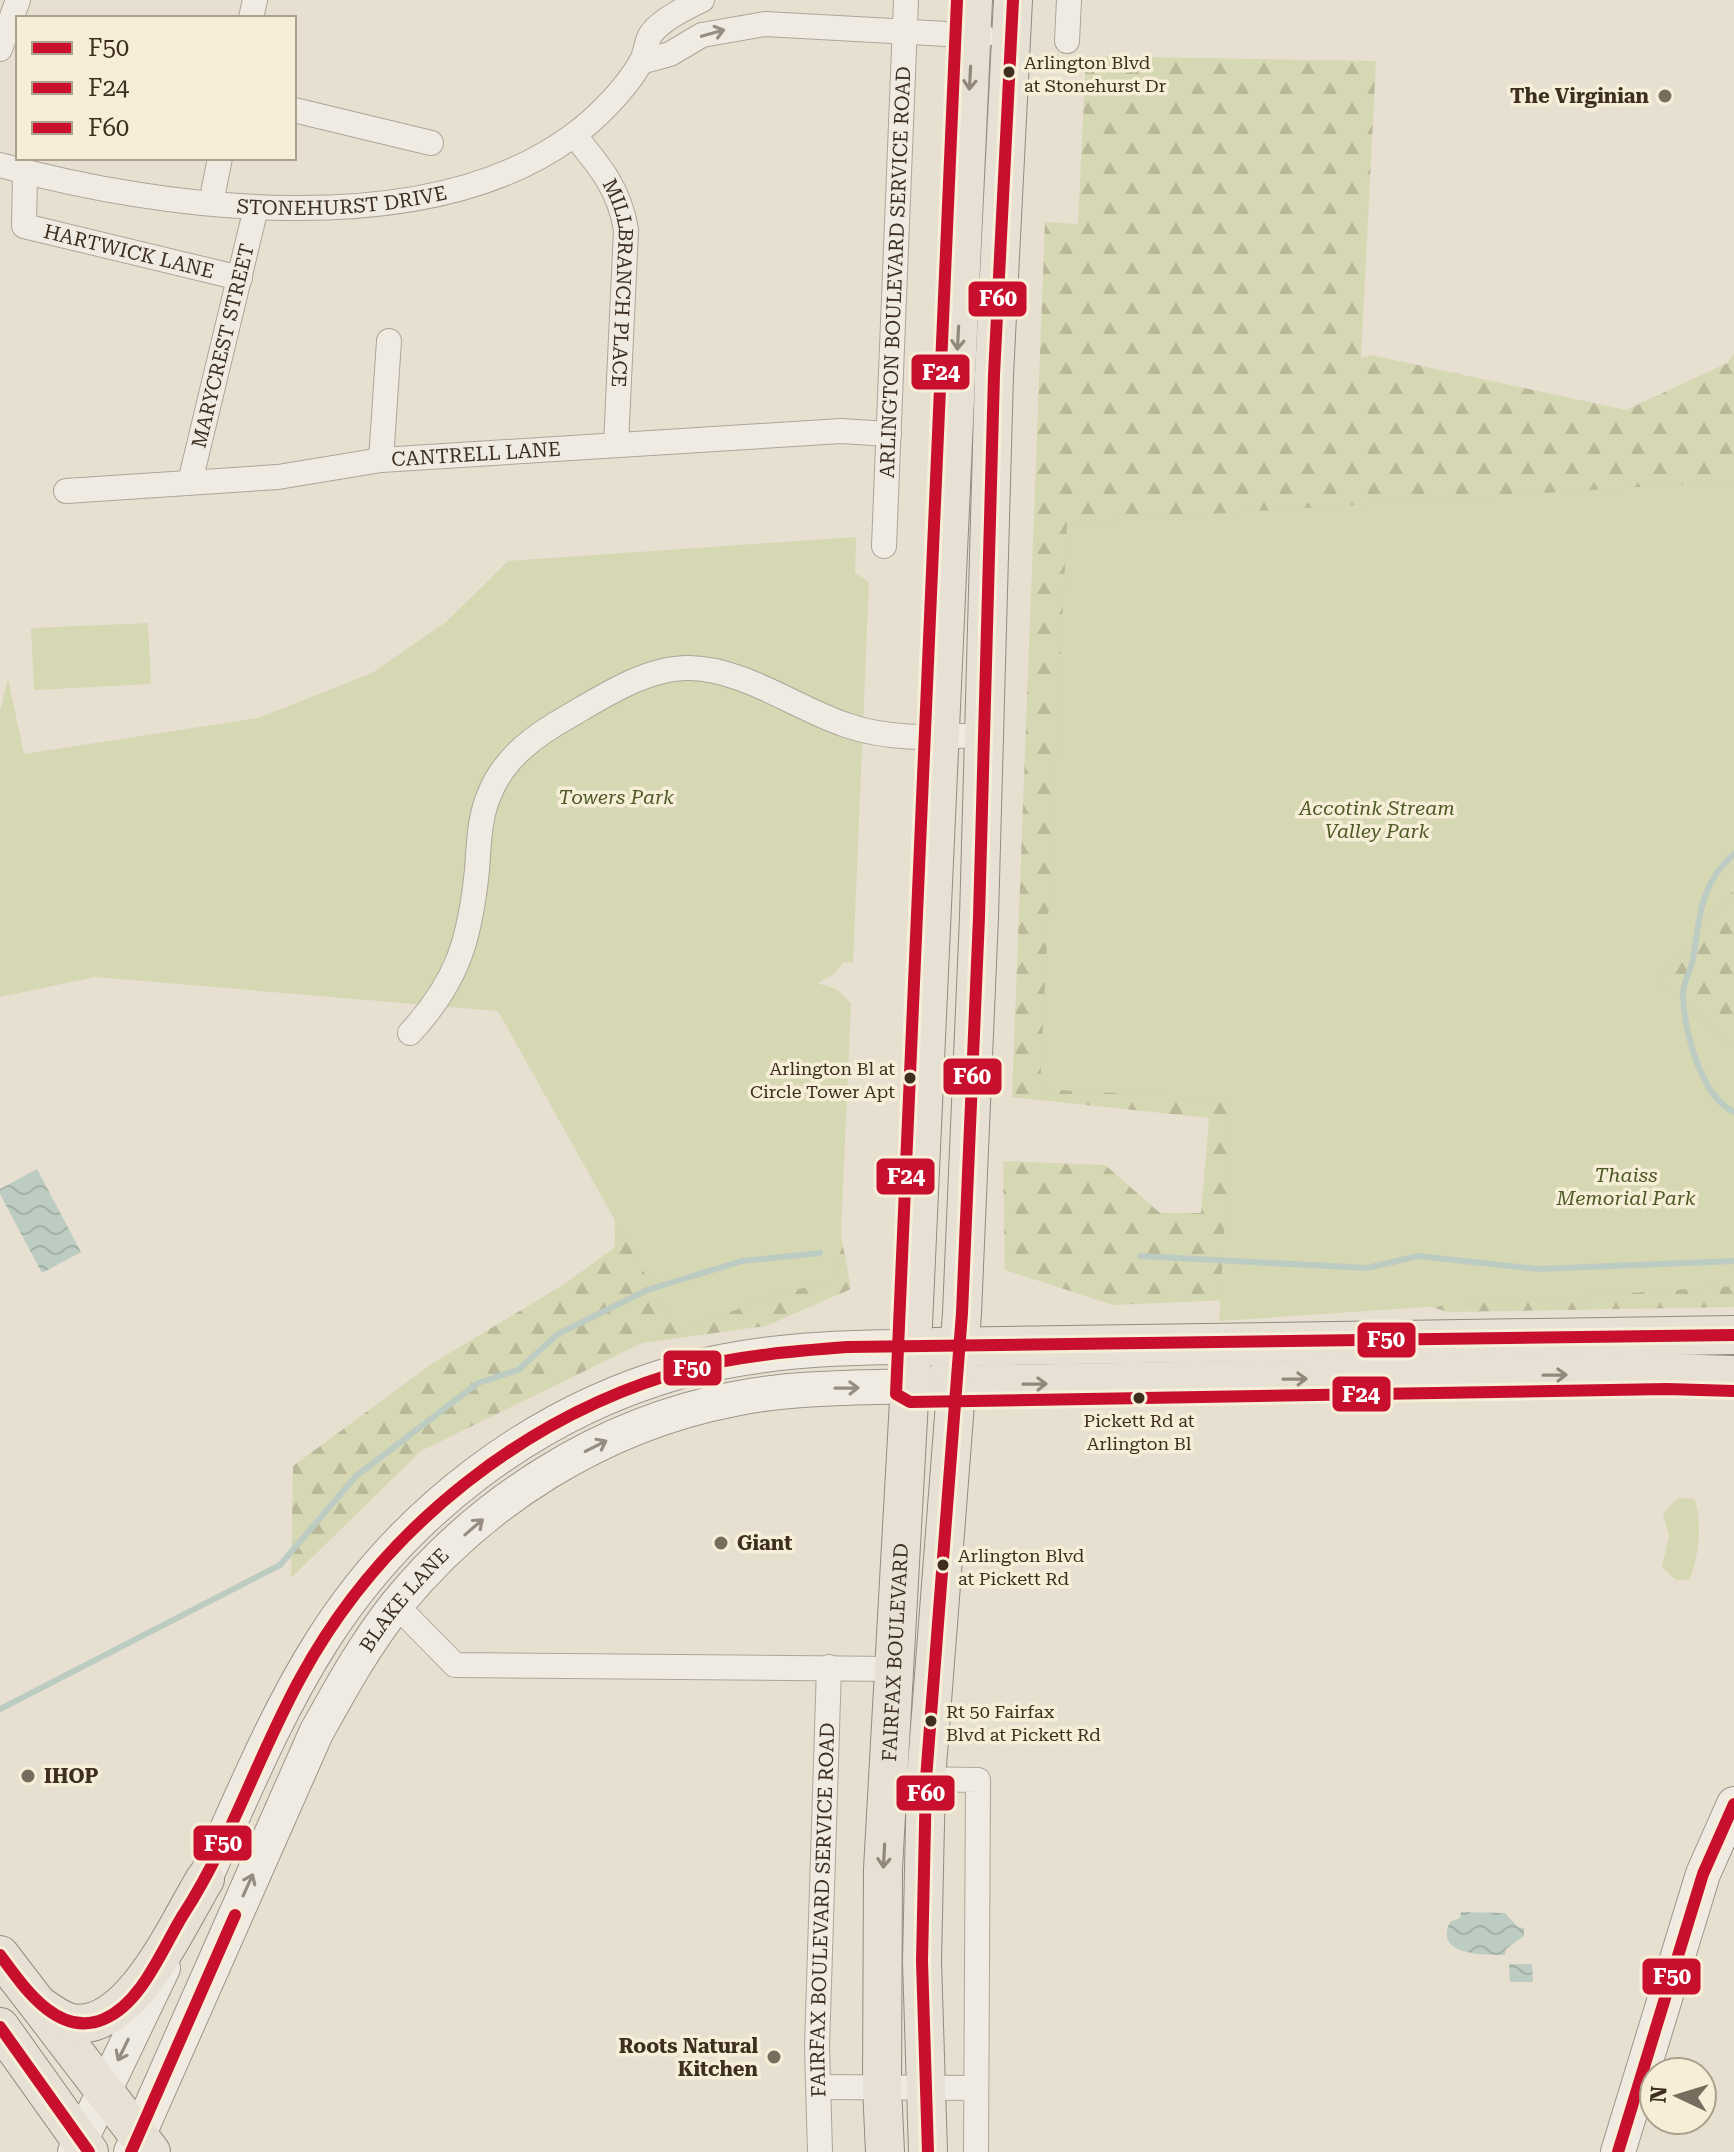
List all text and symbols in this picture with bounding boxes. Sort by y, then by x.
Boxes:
legend [16,16,296,160]
one-way arrow [699,25,725,40]
text: F50 [88,34,129,62]
place label: Arlington Blvd at Stonehurst Dr [1024,52,1166,96]
one-way arrow [963,64,978,91]
marker: Arlington Blvd at Stonehurst Dr [1001,64,1017,80]
street label: ARLINGTON BOULEVARD SERVICE ROAD [875,66,915,479]
text: F24 [88,74,130,102]
place label: The Virginian [1510,84,1650,108]
marker: The Virginian [1656,87,1674,105]
text: F60 [88,114,129,142]
street label: MILLBRANCH PLACE [598,175,638,388]
street label: STONEHURST DRIVE [236,180,449,220]
street label: HARTWICK LANE [41,219,217,283]
street label: MARYCREST STREET [187,241,259,450]
line badge: F60 [967,280,1028,318]
text: F60 [979,286,1017,311]
one-way arrow [950,324,965,351]
line badge: F24 [910,353,971,391]
text: F24 [922,360,961,385]
street label: CANTRELL LANE [391,437,561,471]
park label: Towers Park [558,785,674,809]
park label: Accotink Stream Valley Park [1298,796,1455,843]
line badge: F60 [942,1057,1003,1096]
place label: Arlington Bl at Circle Tower Apt [750,1058,895,1102]
text: F60 [953,1064,991,1089]
marker: Arlington Bl at Circle Tower Apt [902,1070,918,1086]
line badge: F24 [875,1157,936,1196]
park label: Thaiss Memorial Park [1555,1163,1696,1210]
text: F24 [887,1164,926,1189]
line badge: F50 [1356,1321,1417,1359]
text: F50 [1367,1327,1405,1352]
line badge: F50 [662,1349,723,1387]
text: F50 [673,1356,711,1381]
one-way arrow [1541,1367,1568,1383]
one-way arrow [1281,1372,1308,1387]
line badge: F24 [1331,1375,1392,1413]
one-way arrow [1021,1376,1048,1392]
one-way arrow [833,1380,860,1396]
text: F24 [1342,1382,1381,1407]
marker: Pickett Rd at Arlington Bl [1131,1390,1147,1406]
place label: Pickett Rd at Arlington Bl [1084,1410,1195,1454]
one-way arrow [584,1438,608,1454]
one-way arrow [463,1518,484,1536]
place label: Giant [737,1531,792,1555]
marker: Giant [712,1534,730,1552]
street label: BLAKE LANE [354,1543,454,1656]
street label: FAIRFAX BOULEVARD [877,1543,913,1762]
place label: Arlington Blvd at Pickett Rd [958,1545,1085,1589]
marker: Arlington Blvd at Pickett Rd [935,1557,951,1573]
place label: Rt 50 Fairfax Blvd at Pickett Rd [946,1701,1101,1745]
marker: Rt 50 Fairfax Blvd at Pickett Rd [923,1713,939,1729]
street label: FAIRFAX BOULEVARD SERVICE ROAD [805,1722,839,2098]
place label: IHOP [44,1764,99,1788]
marker: IHOP [19,1767,37,1785]
line badge: F60 [895,1774,956,1812]
text: F60 [907,1781,945,1806]
line badge: F50 [192,1824,253,1862]
text: F50 [204,1831,242,1856]
one-way arrow [876,1842,891,1869]
one-way arrow [242,1873,257,1898]
line badge: F50 [1641,1957,1702,1996]
text: F50 [1653,1964,1691,1989]
place label: Roots Natural Kitchen [619,2034,759,2081]
one-way arrow [115,2038,131,2062]
marker: Roots Natural Kitchen [765,2048,783,2066]
north arrow [1638,2056,1718,2136]
text: N [1645,2085,1672,2104]

